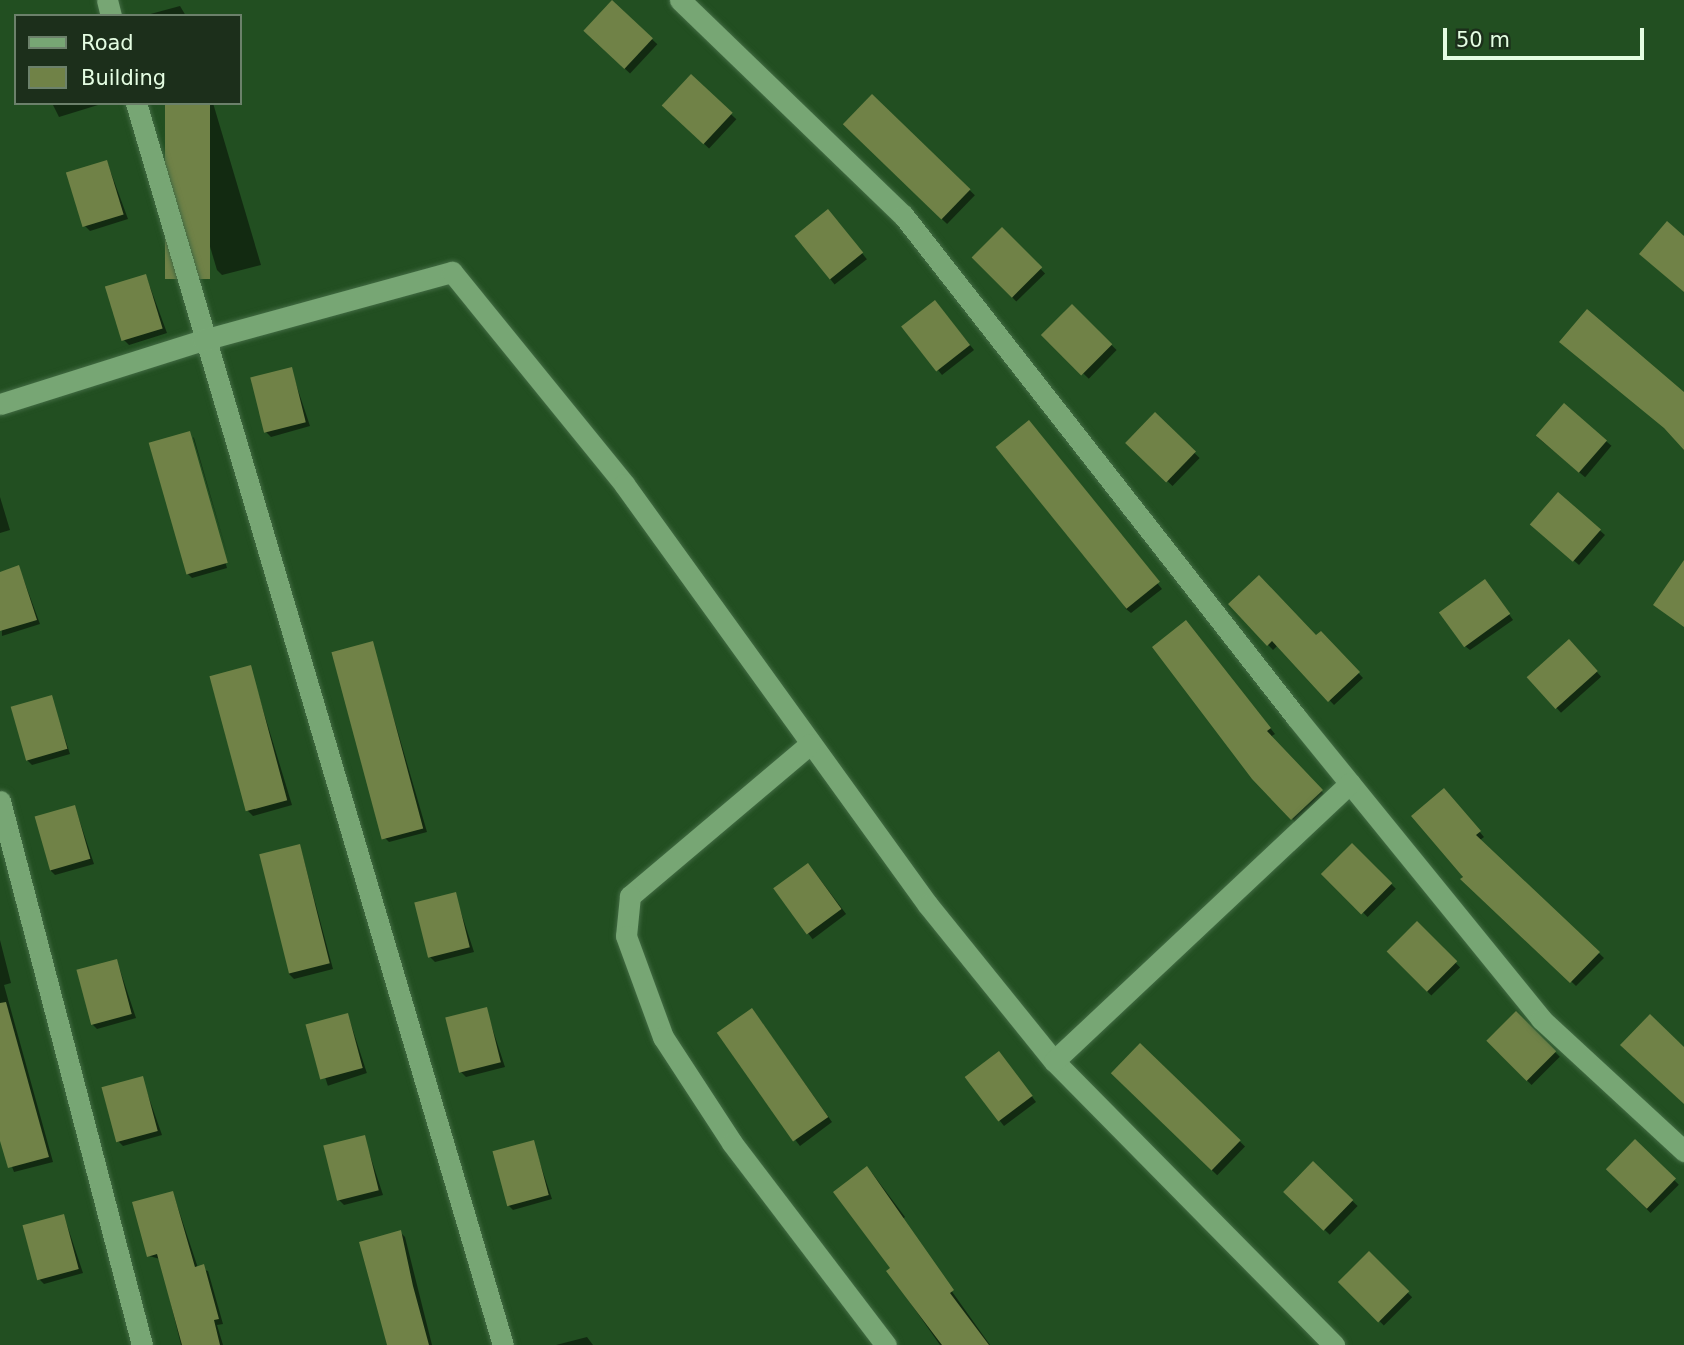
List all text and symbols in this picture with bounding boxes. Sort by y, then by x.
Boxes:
legend [14,14,242,105]
scale bar [1446,14,1647,58]
text: 50 m [1456,28,1510,52]
text: Road [81,31,134,55]
text: Building [81,66,166,90]

